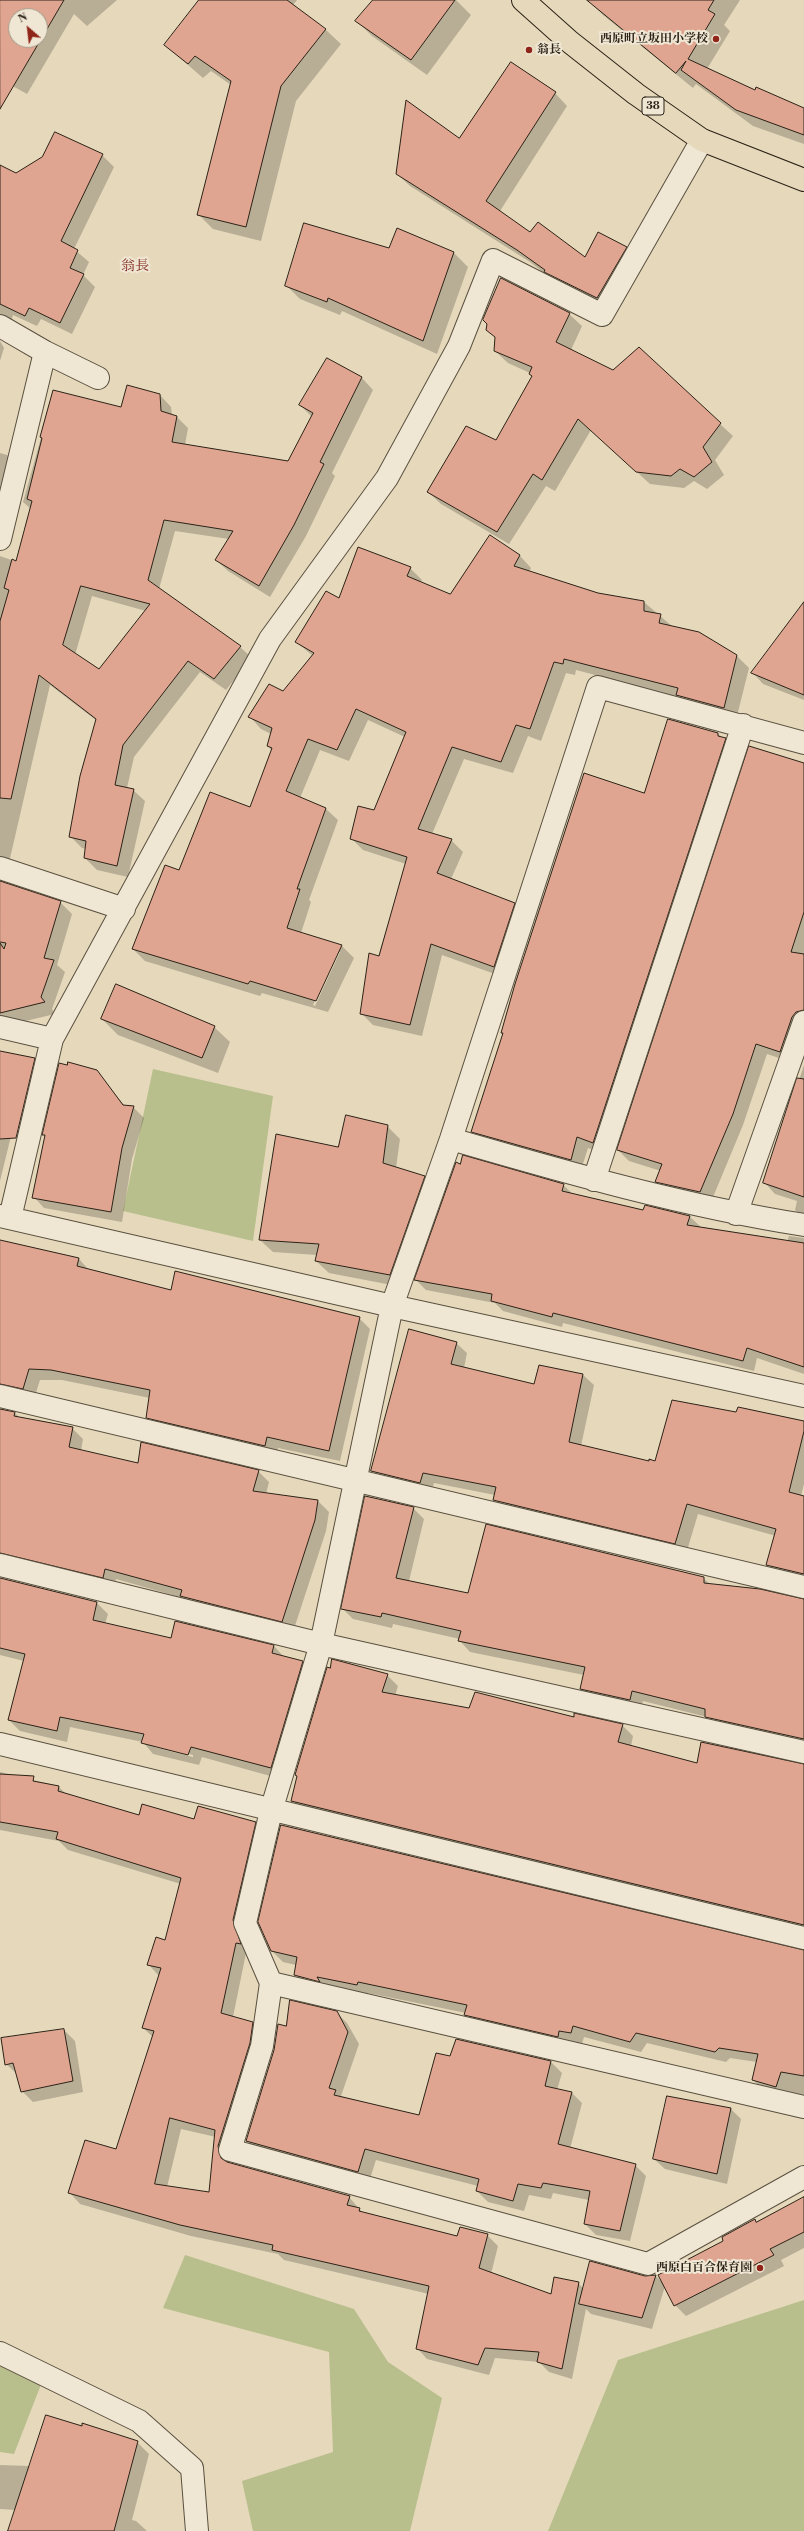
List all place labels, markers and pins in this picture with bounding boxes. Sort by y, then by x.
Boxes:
place label: 西原町立坂田小学校 [600,32,708,46]
marker: 西原町立坂田小学校 [711,34,721,44]
place label: 翁長 [537,43,561,57]
marker: 翁長 [524,45,534,55]
place label: 西原白百合保育園 [656,2261,752,2275]
marker: 西原白百合保育園 [755,2263,765,2273]

